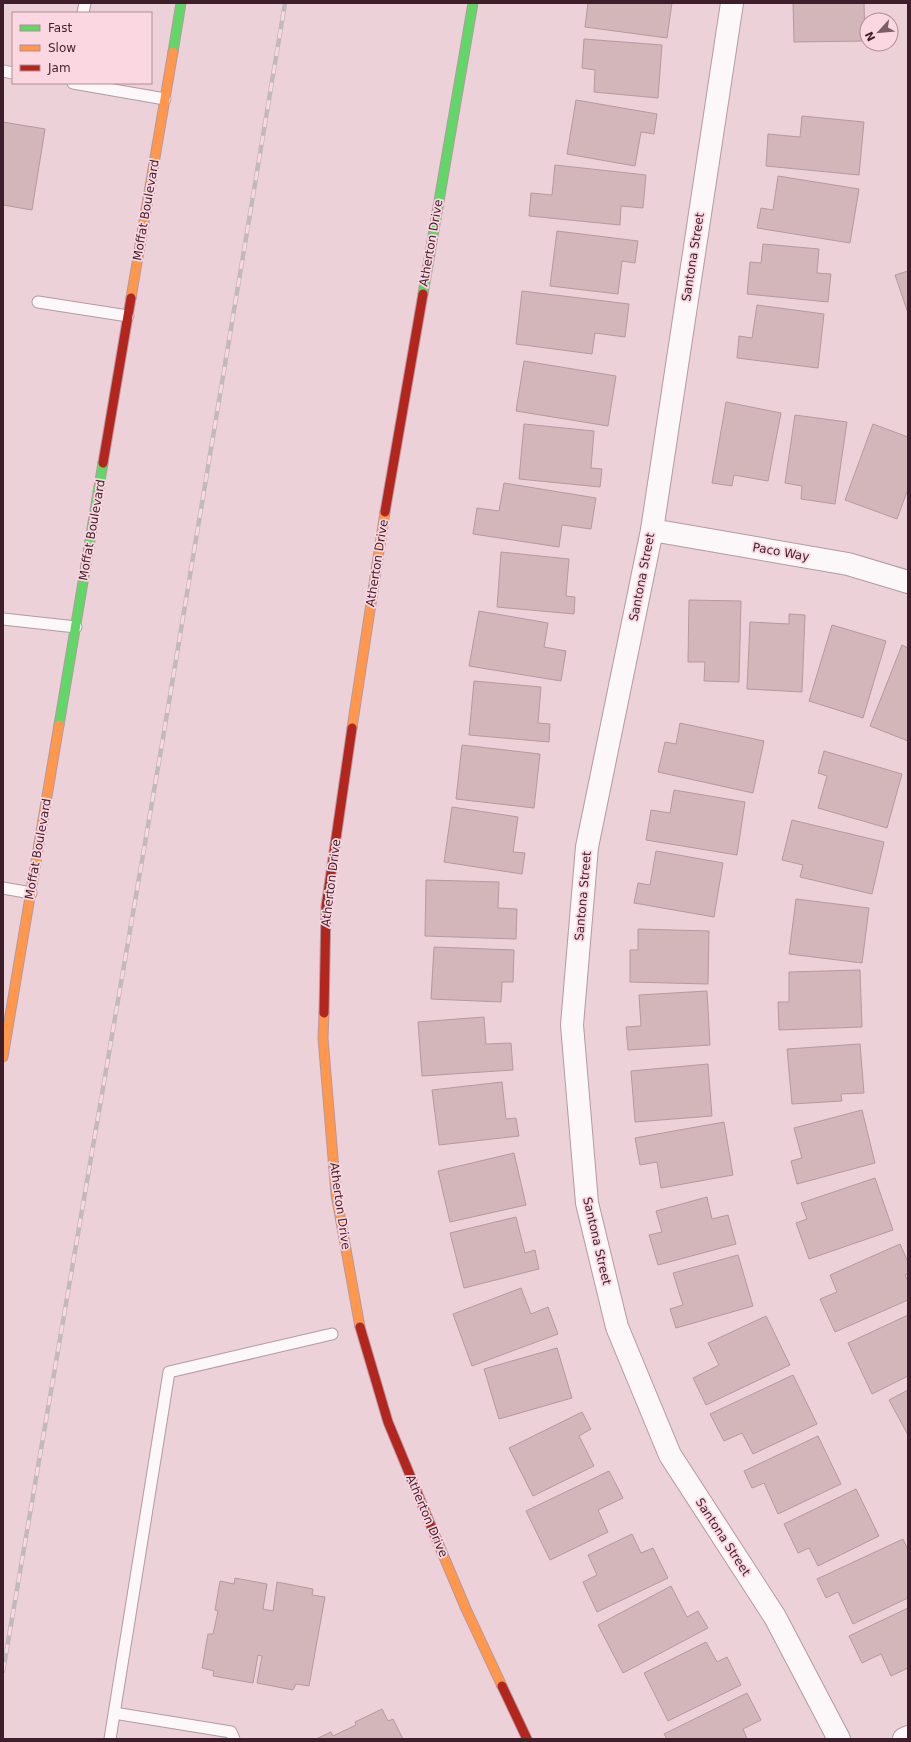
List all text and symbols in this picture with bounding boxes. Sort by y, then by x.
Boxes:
legend [12,12,152,84]
north arrow [859,12,899,52]
text: Fast [48,21,72,35]
text: N [863,29,878,43]
text: Slow [48,41,76,55]
text: Jam [47,61,71,75]
street label: Moffat Boulevard [130,158,162,262]
street label: Atherton Drive [416,198,446,288]
street label: Santona Street [679,211,707,302]
street label: Moffat Boulevard [76,478,108,582]
street label: Atherton Drive [363,518,391,608]
street label: Santona Street [627,531,658,622]
street label: Paco Way [752,540,810,564]
street label: Moffat Boulevard [22,797,54,901]
street label: Atherton Drive [319,838,343,928]
street label: Santona Street [572,850,594,941]
street label: Atherton Drive [327,1161,353,1251]
street label: Santona Street [580,1196,614,1287]
street label: Atherton Drive [403,1473,451,1559]
street label: Santona Street [693,1496,754,1579]

